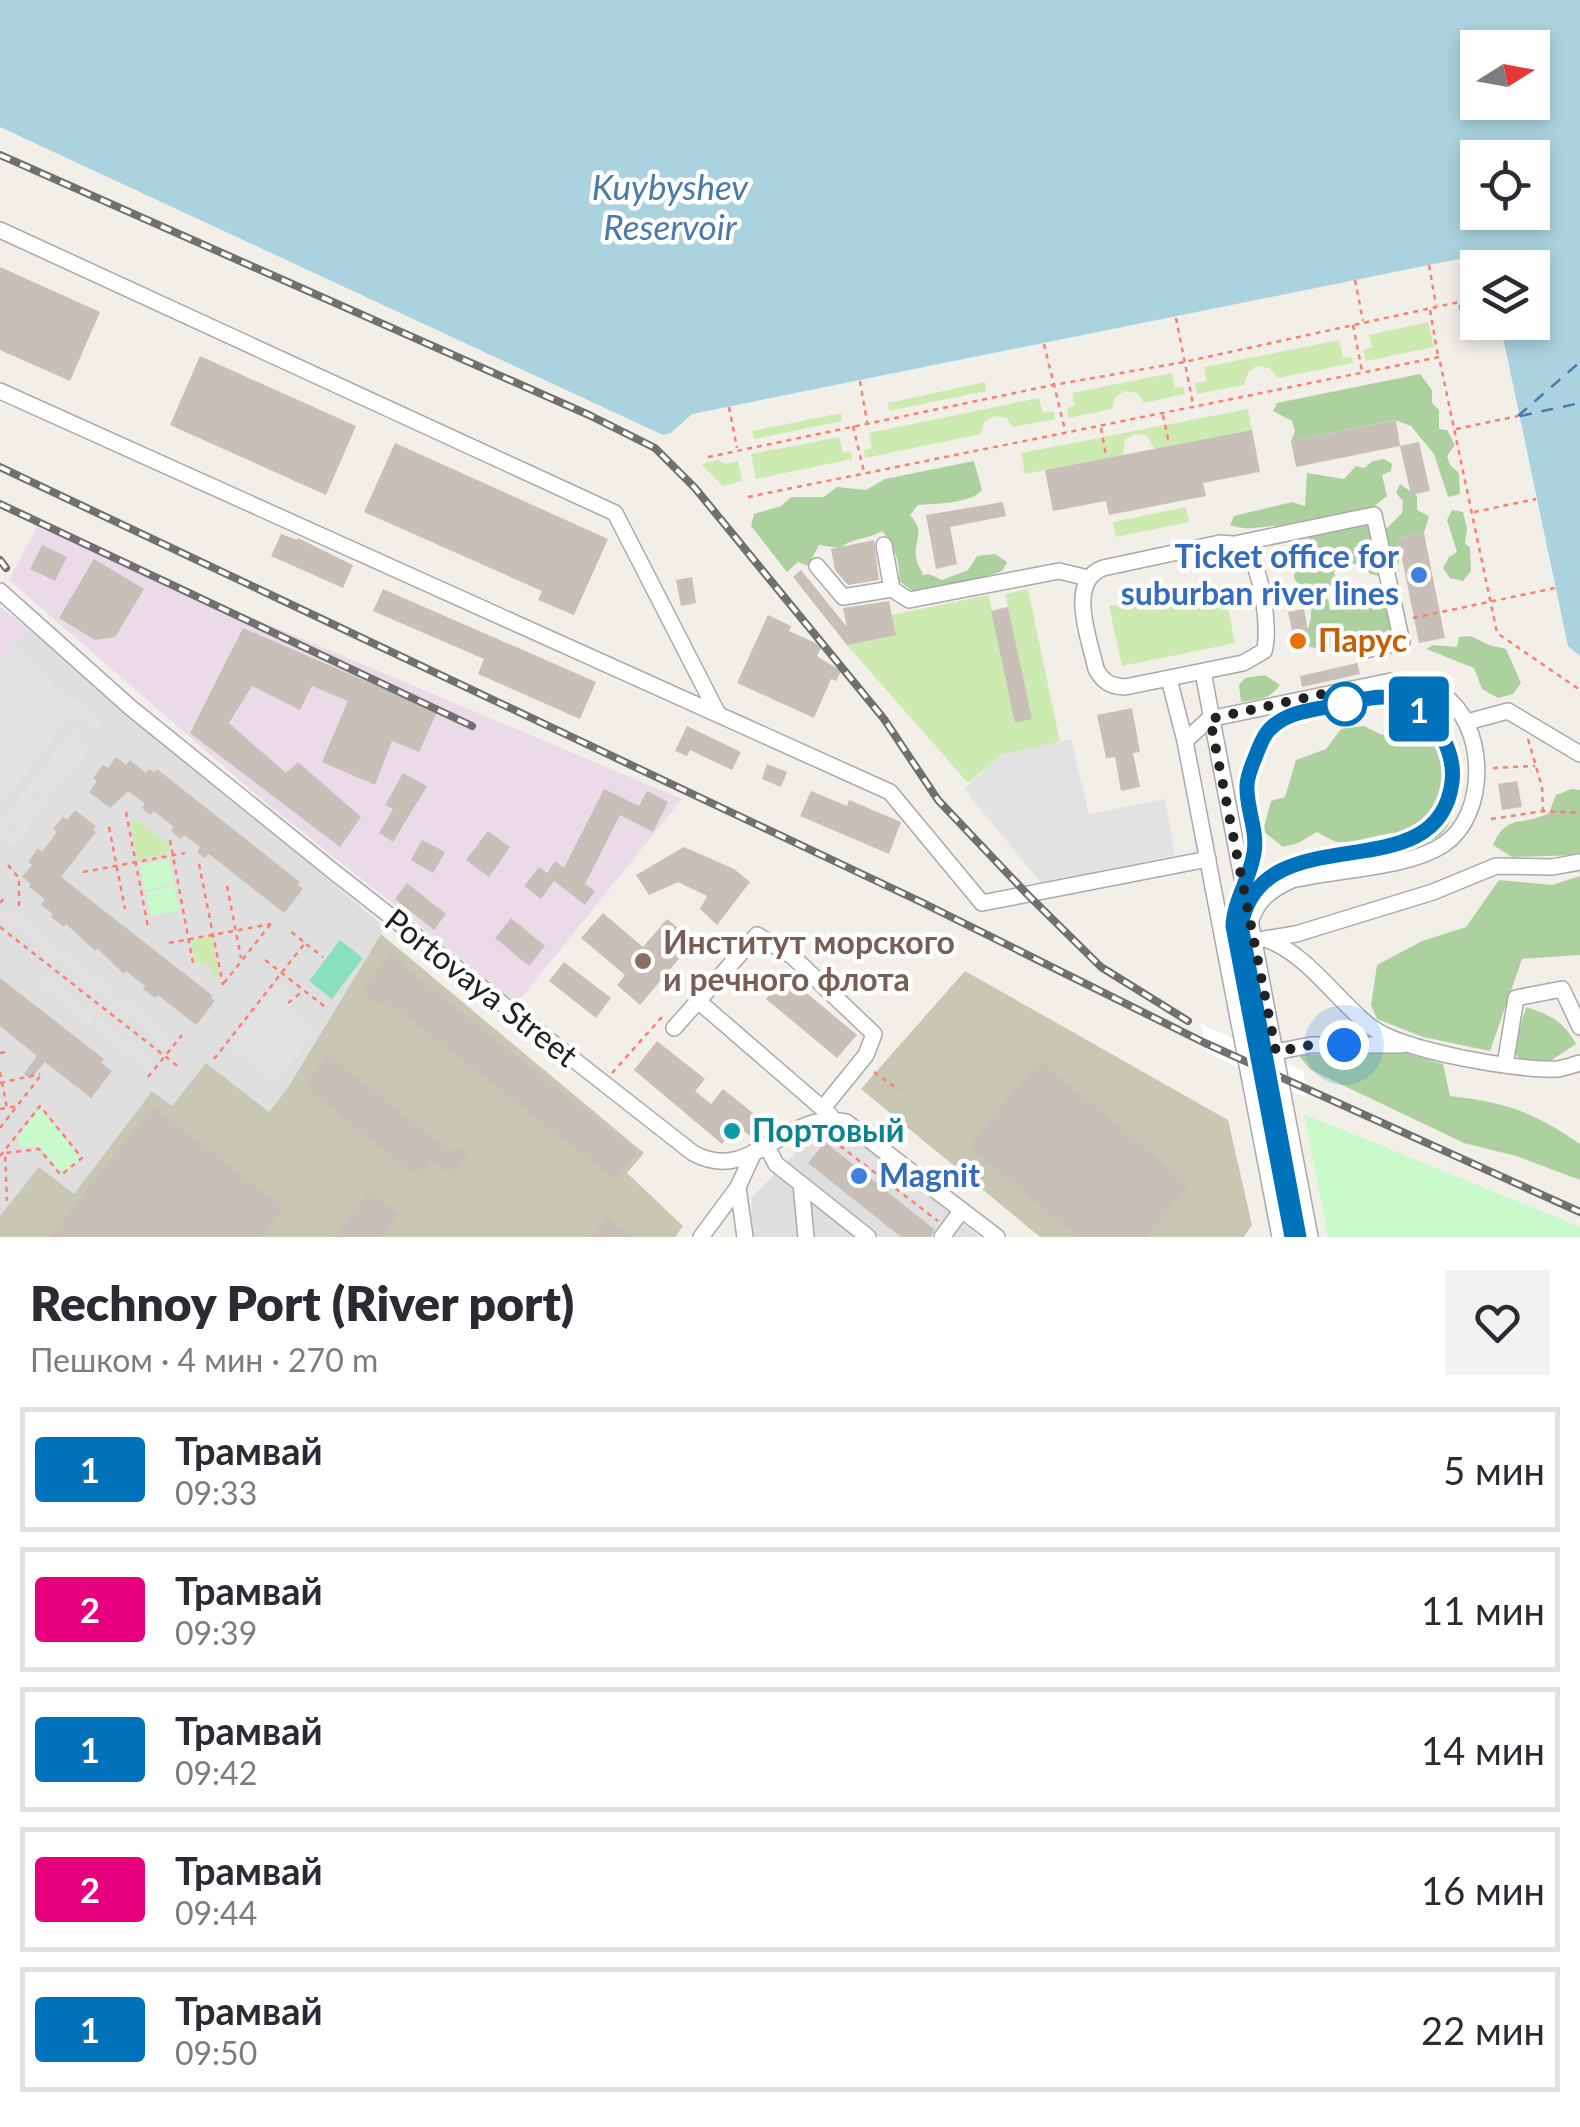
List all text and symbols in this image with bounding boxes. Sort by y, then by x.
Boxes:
north arrow [1460,30,1550,120]
map controls [1460,30,1550,340]
button: locate [1460,140,1550,230]
water label: Kuybyshev Reservoir [592,165,749,247]
button: layers [1460,250,1550,340]
place label: Ticket office for suburban river lines [1121,536,1399,612]
marker: Ticket office for suburban river lines [1408,564,1430,586]
place label: Парус [1318,620,1407,659]
marker: Парус [1287,630,1309,652]
line badge: 1 [1386,676,1452,742]
unlabelled marker [1324,683,1366,725]
text: 1 [1409,688,1429,730]
street label: Portovaya Street [378,900,586,1074]
place label: Институт морского и речного флота [663,922,955,998]
marker: Институт морского и речного флота [632,950,654,972]
your location [1319,1020,1369,1070]
place label: Портовый [752,1110,904,1149]
marker: Портовый [721,1120,743,1142]
place label: Magnit [879,1155,980,1194]
marker: Magnit [848,1165,870,1187]
button: heart [1445,1270,1550,1375]
text: Rechnoy Port (River port) [30,1274,574,1331]
text: Пешком · 4 мин · 270 m [30,1340,378,1379]
text: Трамвай [175,1427,323,1473]
text: 5 мин [1443,1447,1545,1493]
text: 1 [80,1448,100,1490]
text: 09:33 [175,1473,257,1512]
text: Трамвай [175,1567,323,1613]
text: 11 мин [1421,1587,1545,1633]
text: 2 [80,1588,100,1630]
text: 09:39 [175,1613,257,1652]
text: Трамвай [175,1707,323,1753]
text: 14 мин [1421,1727,1545,1773]
text: 1 [80,1728,100,1770]
text: 09:42 [175,1753,257,1792]
text: Трамвай [175,1847,323,1893]
text: 16 мин [1421,1867,1545,1913]
text: 2 [80,1868,100,1910]
text: 09:44 [175,1893,257,1932]
text: Трамвай [175,1987,323,2033]
text: 22 мин [1421,2007,1545,2053]
text: 1 [80,2008,100,2050]
text: 09:50 [175,2033,257,2072]

